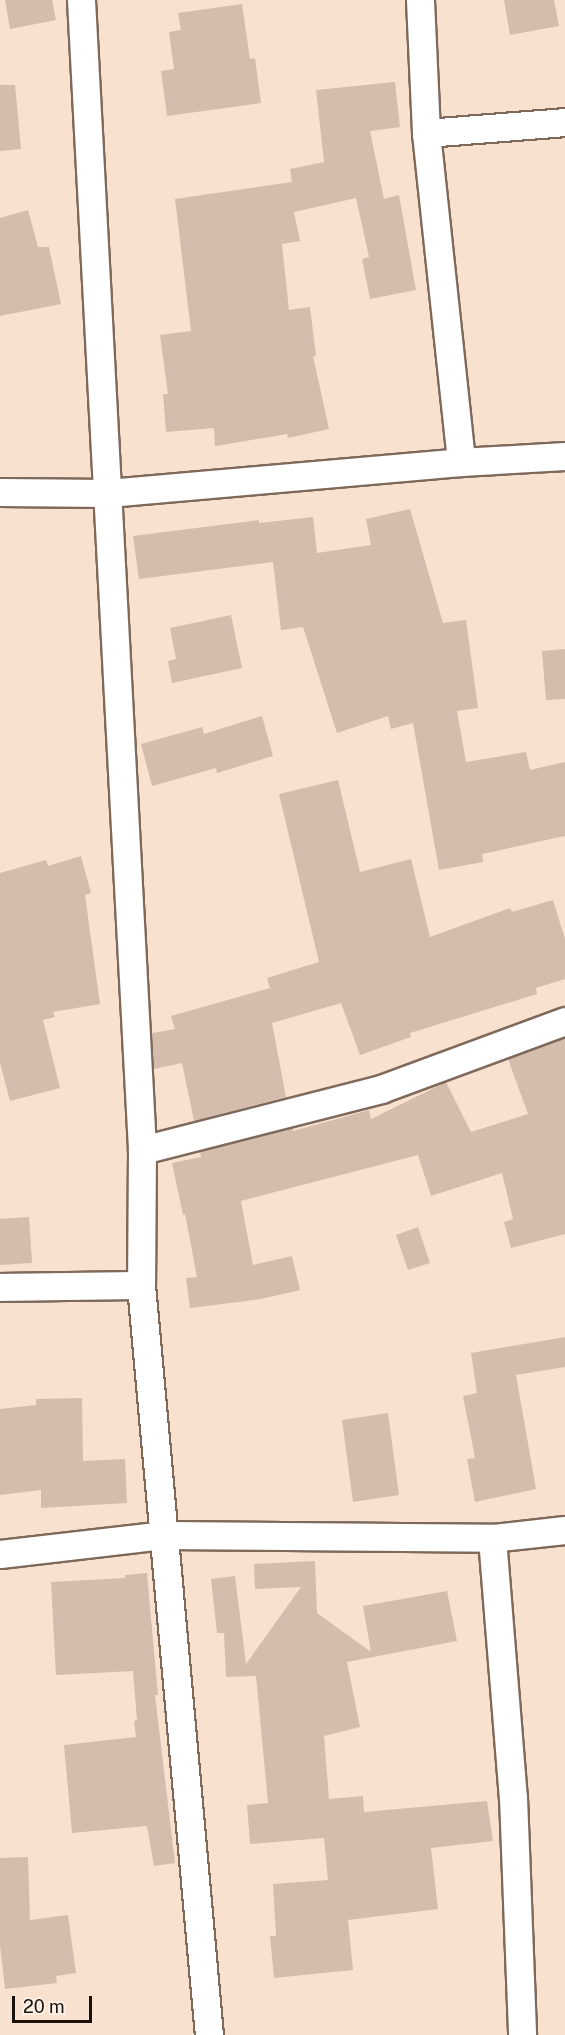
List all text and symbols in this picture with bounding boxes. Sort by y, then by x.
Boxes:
scale bar [15,1984,94,2022]
text: 20 m [23,1996,65,2017]

